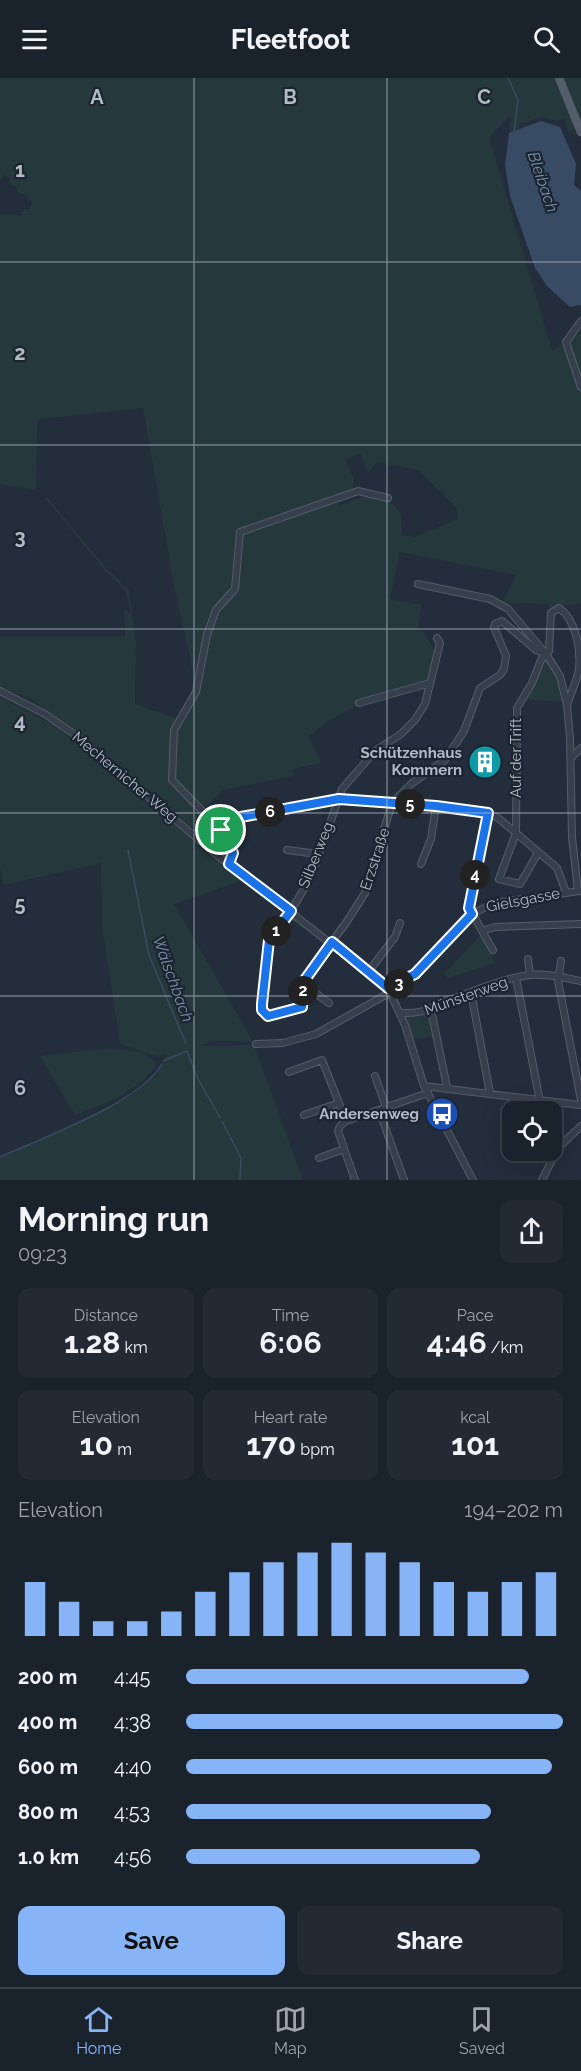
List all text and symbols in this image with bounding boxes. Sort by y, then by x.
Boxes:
icon: menu [18,23,51,56]
icon: search [530,23,563,56]
text: Fleetfoot [231,24,350,55]
text: A [90,85,104,109]
text: B [283,85,297,109]
text: C [477,85,491,109]
water label: Bleibach [524,149,562,215]
text: 1 [15,158,25,182]
text: 2 [14,341,26,365]
text: 3 [14,525,26,549]
text: 4 [14,709,26,733]
street label: Auf der Trift [507,718,525,798]
street label: Mechernicher Weg [69,728,181,826]
place label: Schützenhaus Kommern [361,744,462,779]
building icon: Schützenhaus Kommern [467,744,503,780]
pin: 5 [395,789,425,819]
text: 5 [406,794,414,813]
pin: 6 [255,797,285,827]
text: 6 [265,802,275,821]
pin [195,804,246,855]
icon: arrive [204,813,237,846]
street label: Silberweg [295,819,337,891]
street label: Erzstraße [356,825,394,892]
pin: 4 [460,860,490,890]
text: 4 [470,865,480,884]
street label: Gielsgasse [485,884,562,916]
text: 5 [14,892,26,916]
pin: 1 [261,916,291,946]
text: 1 [272,921,280,940]
water label: Wälschbach [149,933,197,1025]
pin: 3 [384,969,414,999]
street label: Münsterweg [422,973,510,1019]
text: 3 [395,974,403,993]
pin: 2 [288,976,318,1006]
text: 2 [298,981,308,1000]
text: 6 [14,1076,26,1100]
bus stop icon: Andersenweg [424,1096,460,1132]
map controls [502,1101,562,1161]
button: locate [502,1101,562,1161]
place label: Andersenweg [319,1105,419,1123]
text: Morning run [18,1200,209,1239]
button: share [500,1200,563,1263]
text: 09:23 [18,1242,67,1266]
text: Distance [74,1306,138,1325]
text: Time [272,1306,309,1325]
text: Pace [457,1306,494,1325]
text: 1.28 [64,1325,121,1360]
text: 6:06 [259,1325,322,1360]
text: 4:46 [427,1325,487,1360]
text: km [121,1338,148,1357]
text: /km [487,1338,524,1357]
text: Elevation [72,1408,140,1427]
text: Heart rate [254,1408,327,1427]
text: kcal [460,1408,490,1427]
text: 10 [80,1427,113,1462]
text: 170 [246,1427,296,1462]
text: 101 [451,1427,499,1462]
text: m [113,1440,132,1459]
text: bpm [296,1440,335,1459]
text: Elevation [18,1498,103,1522]
text: 194–202 m [464,1498,563,1522]
text: 200 m [18,1665,77,1689]
text: 4:45 [114,1665,151,1689]
text: 400 m [18,1710,77,1734]
text: 4:38 [114,1710,151,1734]
text: 600 m [18,1755,78,1779]
text: 4:40 [114,1755,152,1779]
text: 800 m [18,1800,78,1824]
text: 4:53 [114,1800,150,1824]
text: 1.0 km [18,1845,79,1869]
text: 4:56 [114,1845,152,1869]
button: Save [18,1906,285,1975]
button: Share [297,1906,563,1975]
tab: Home [76,2003,121,2058]
tab: Map [274,2003,307,2058]
tab: Saved [459,2003,505,2058]

